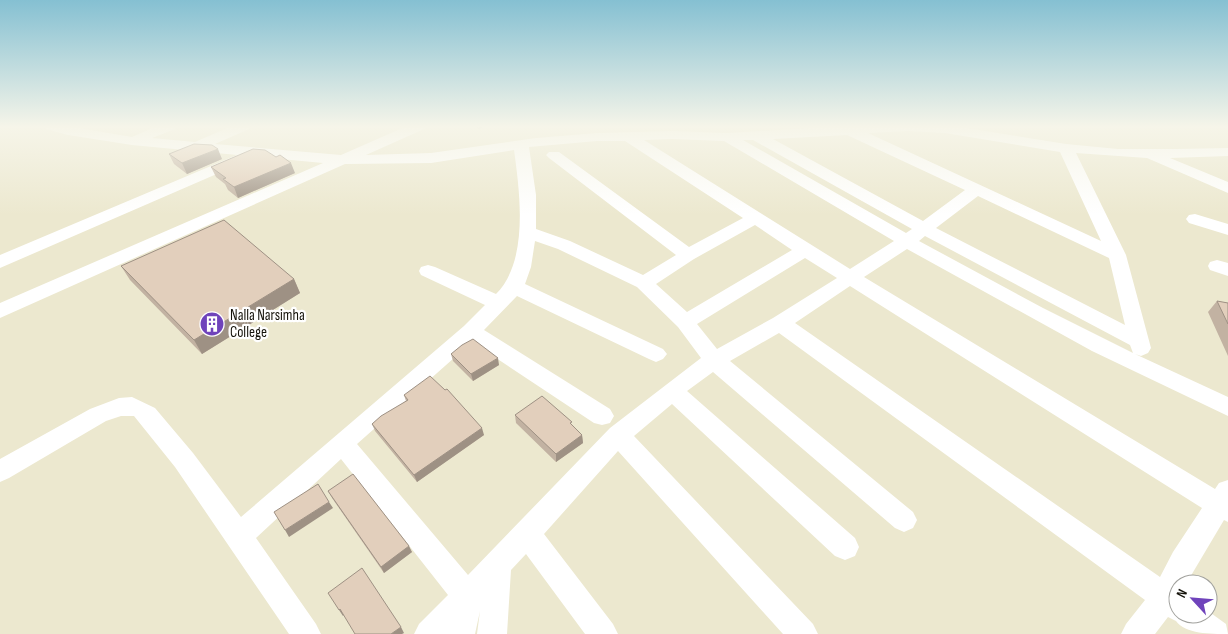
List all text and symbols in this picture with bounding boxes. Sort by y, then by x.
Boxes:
place label: Nalla Narsimha College [230,306,305,342]
building icon: Nalla Narsimha College [199,311,225,337]
north arrow [1168,574,1218,624]
text: N [1172,586,1191,601]

